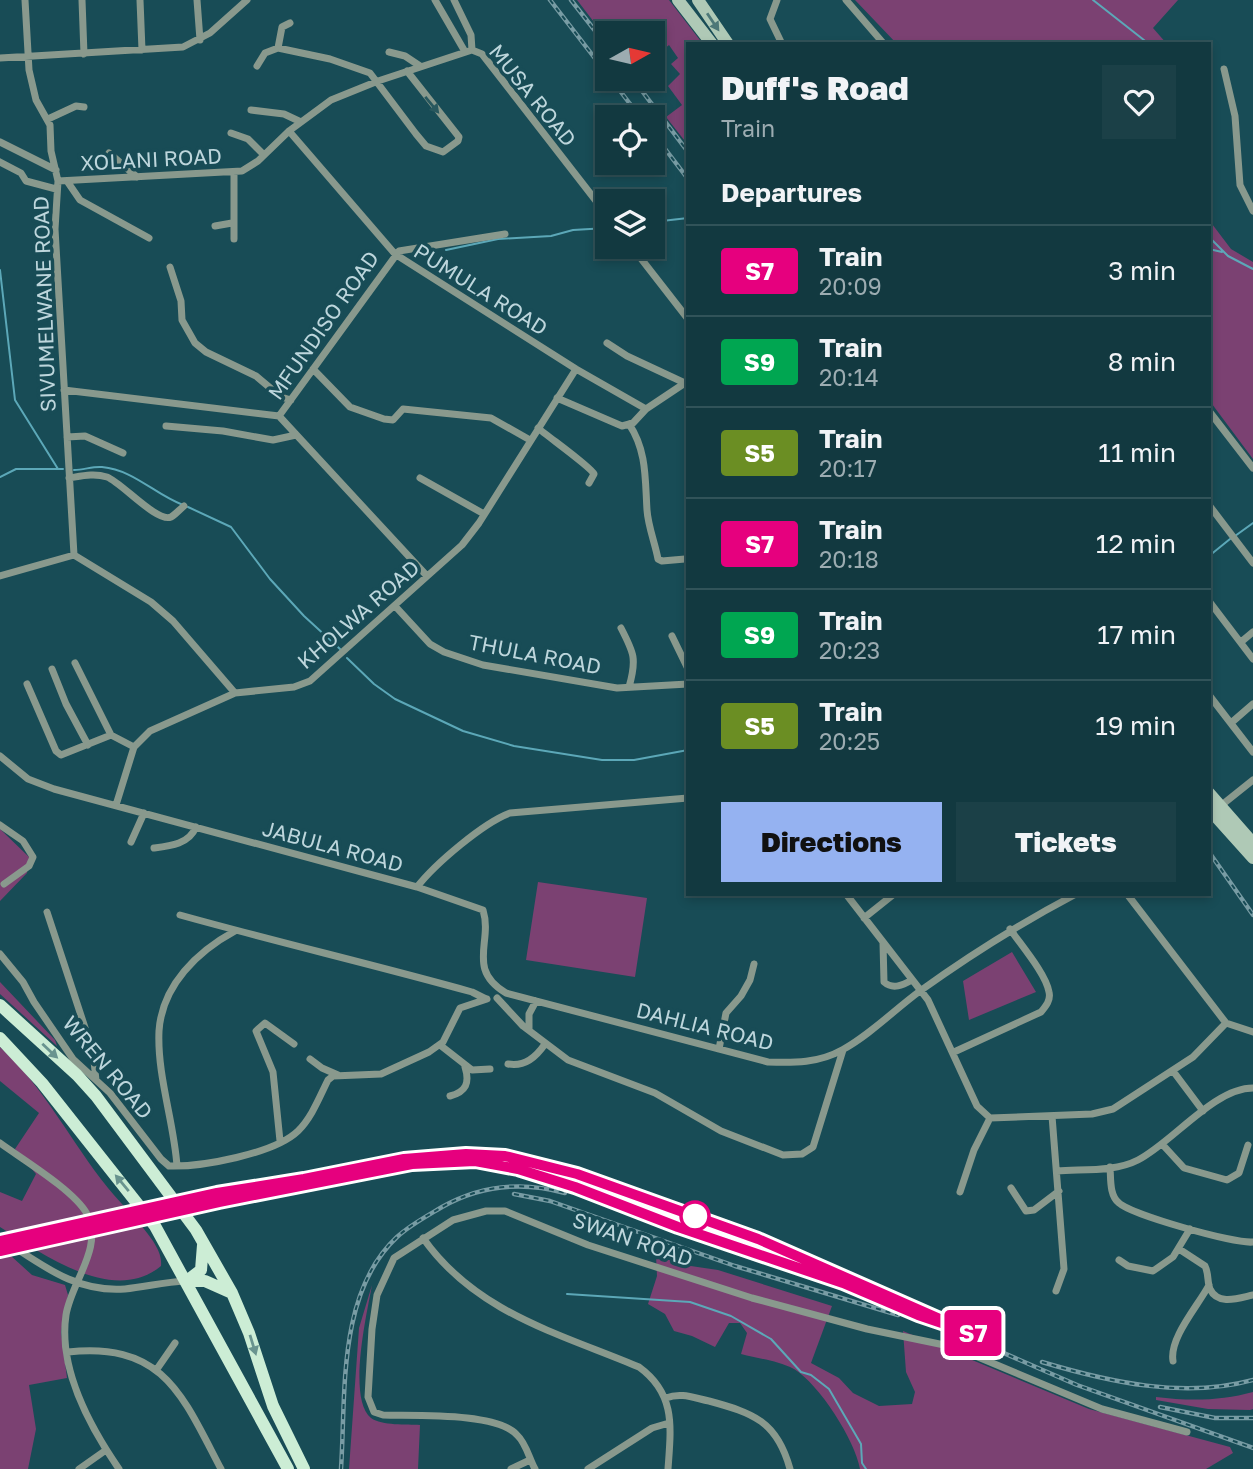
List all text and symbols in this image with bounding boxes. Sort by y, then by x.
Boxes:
one-way arrow [706,13,720,31]
north arrow [595,21,665,91]
map controls [595,21,665,259]
street label: MUSA ROAD [484,39,582,151]
button: heart [1102,65,1176,139]
text: Duff's Road [721,68,909,107]
one-way arrow [424,96,439,113]
button: locate [595,105,665,175]
text: Train [721,114,775,142]
street label: XOLANI ROAD [80,142,222,176]
text: Departures [721,177,862,208]
button: layers [595,189,665,259]
street label: SIVUMELWANE ROAD [27,196,61,412]
street label: PUMULA ROAD [409,238,553,340]
text: Train [819,241,883,272]
street label: MFUNDISO ROAD [262,246,384,404]
text: 3 min [1108,255,1176,286]
text: S7 [745,256,774,285]
text: 20:09 [819,272,882,300]
text: Train [819,332,883,363]
text: 8 min [1108,346,1176,377]
text: S9 [744,347,775,376]
text: 20:14 [819,363,879,391]
text: Train [819,423,883,454]
text: 11 min [1098,437,1176,468]
text: S5 [744,438,775,467]
text: 20:17 [819,454,877,482]
text: Train [819,514,883,545]
text: 12 min [1096,528,1176,559]
text: S7 [745,529,774,558]
text: 20:18 [819,545,879,573]
street label: KHOLWA ROAD [292,554,424,674]
text: Train [819,605,883,636]
text: 17 min [1097,619,1176,650]
text: S9 [744,620,775,649]
street label: THULA ROAD [467,628,603,680]
text: 20:23 [819,636,880,664]
text: Train [819,696,883,727]
text: 19 min [1095,710,1176,741]
text: S5 [744,711,775,740]
text: 20:25 [819,727,880,755]
button: Directions [721,802,942,882]
button: Tickets [956,802,1176,882]
street label: JABULA ROAD [260,815,406,877]
street label: DAHLIA ROAD [634,996,776,1056]
street label: WREN ROAD [57,1010,159,1124]
one-way arrow [41,1043,59,1059]
one-way arrow [115,1175,130,1192]
unlabelled marker [680,1201,710,1231]
street label: SWAN ROAD [569,1206,697,1272]
line badge: S7 [942,1310,1004,1356]
text: S7 [958,1318,988,1347]
one-way arrow [248,1334,258,1355]

